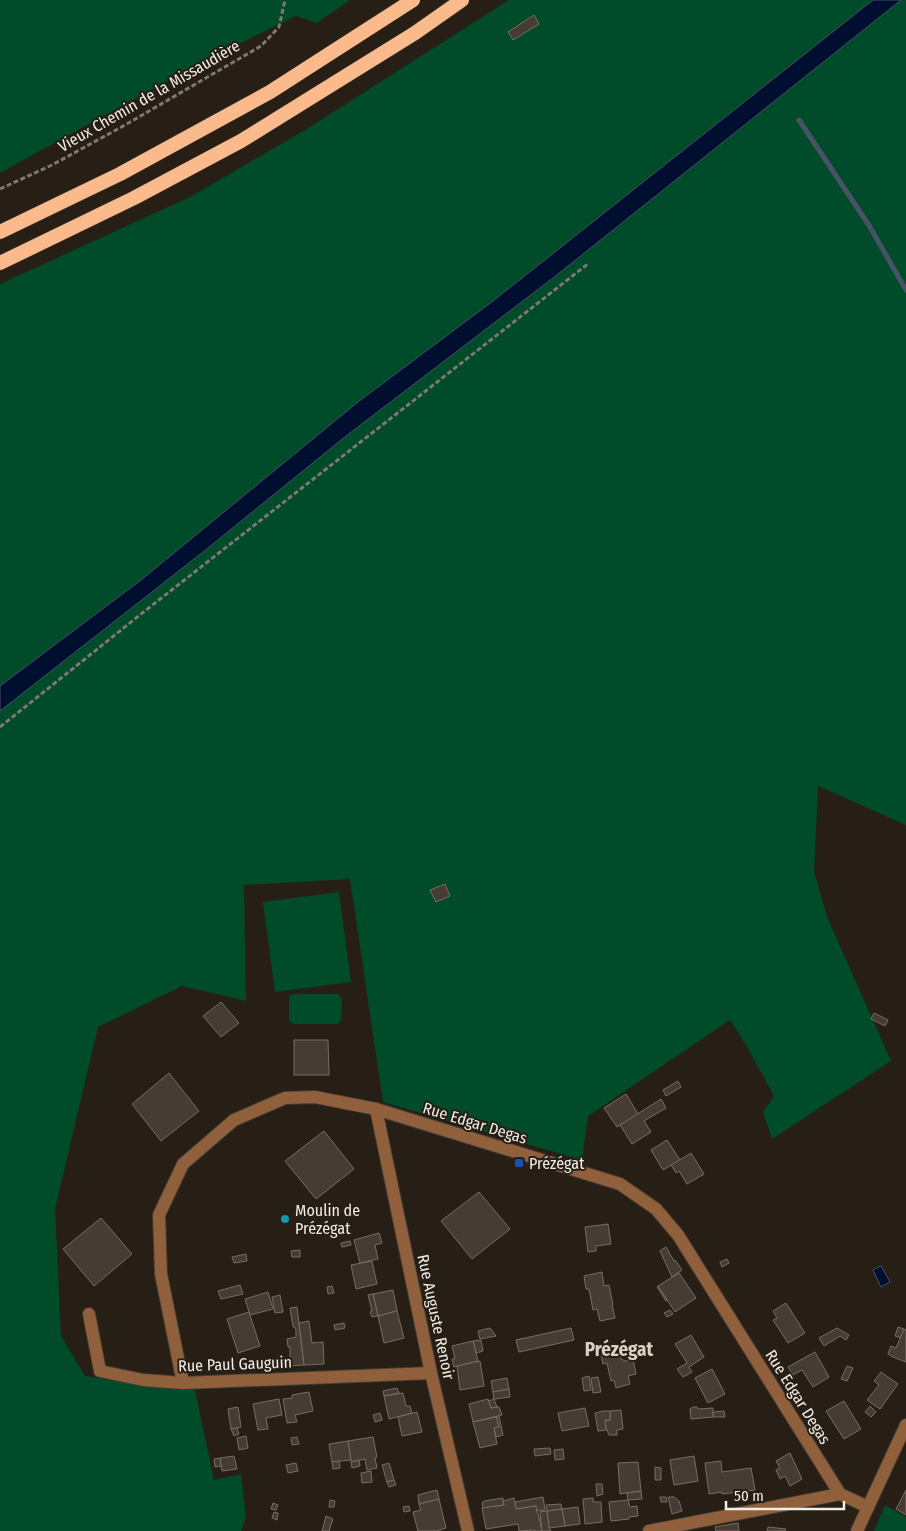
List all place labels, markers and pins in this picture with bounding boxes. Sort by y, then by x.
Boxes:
place label: Prézégat [529,1154,585,1173]
marker: Prézégat [513,1157,525,1169]
place label: Moulin de Prézégat [295,1201,360,1238]
marker: Moulin de Prézégat [279,1213,291,1225]

